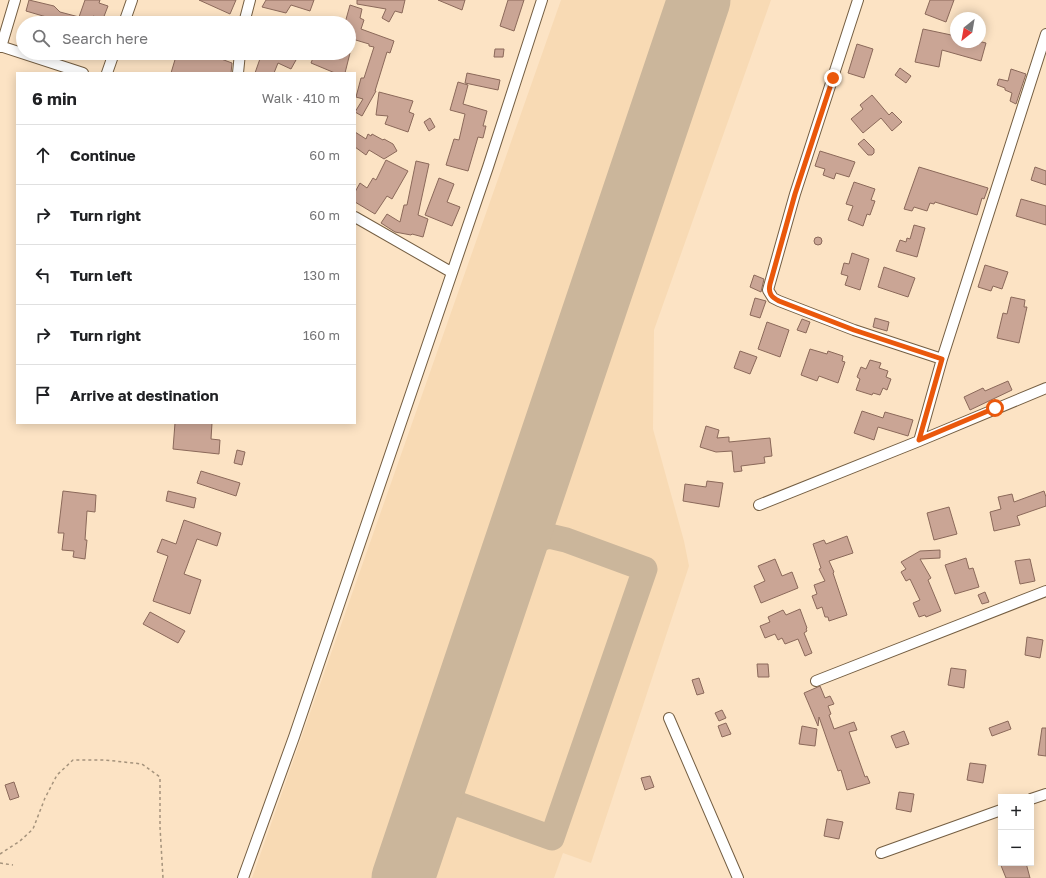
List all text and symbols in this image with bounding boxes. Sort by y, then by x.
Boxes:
north arrow [950,12,986,48]
search box [16,16,356,60]
icon: search [30,27,52,49]
text: Search here [62,29,148,47]
route end [824,69,842,87]
text: 6 min [32,88,77,109]
text: Walk · 410 m [262,90,340,106]
icon: ahead [32,144,54,166]
text: Continue [70,146,136,164]
text: 60 m [309,147,340,163]
icon: right [32,204,54,226]
text: Turn right [70,206,141,224]
text: 60 m [309,207,340,223]
icon: left [32,264,54,286]
text: Turn left [70,266,132,284]
text: 130 m [303,267,340,283]
icon: right [32,324,54,346]
text: Turn right [70,326,141,344]
text: 160 m [303,327,340,343]
icon: arrive [32,384,54,406]
text: Arrive at destination [70,386,219,404]
route start [986,399,1004,417]
map controls [998,794,1034,866]
button: + [998,794,1034,830]
button: − [998,830,1034,866]

